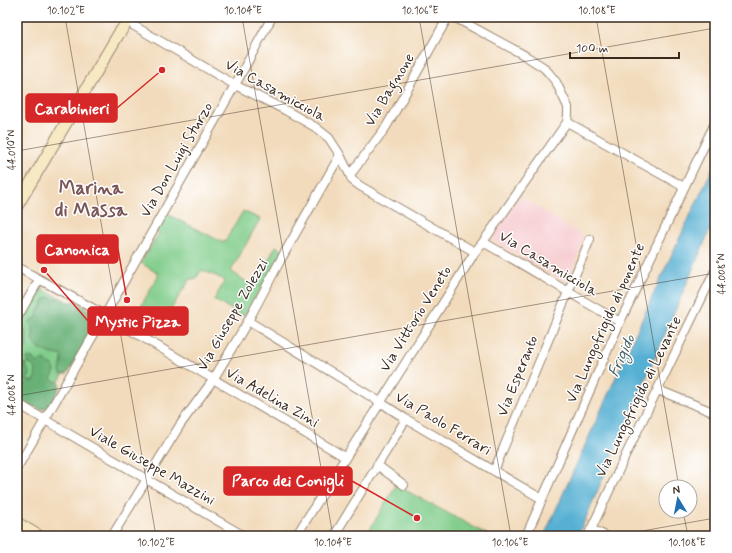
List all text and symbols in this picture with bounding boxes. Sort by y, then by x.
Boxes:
text: 10.102°E [47,4,85,18]
text: 10.104°E [224,4,262,18]
text: 10.106°E [402,4,438,18]
text: 10.108°E [578,4,616,18]
scale bar [570,34,679,60]
text: 100 m [576,41,608,57]
street label: Via Bagnone [360,49,421,131]
street label: Via Casamicciola [221,55,330,127]
callout: Carabinieri [26,94,117,122]
text: Carabinieri [34,99,110,120]
street label: Via Don Luigi Sturzo [136,99,218,221]
text: 44.010°N [5,130,19,170]
district label: Marina di Massa [55,176,128,223]
street label: Via Casamicciola [495,227,602,302]
callout: Canonica [37,235,118,263]
text: Canonica [44,240,110,261]
street label: Via Lungofrigido di ponente [562,240,651,406]
text: 44.008°N [715,253,729,295]
street label: Via Giuseppe Zolezzi [193,255,273,375]
street label: Via Vittorio Veneto [375,262,457,376]
callout: Mystic Pizza [88,307,188,335]
text: Mystic Pizza [95,312,181,333]
street label: Via Lungofrigido di Levante [591,313,688,481]
water label: Frigido [603,331,643,381]
street label: Via Esperanto [493,332,543,419]
street label: Via Adelina Zini [222,363,322,433]
text: 44.008°N [5,374,19,416]
street label: Via Paolo Ferrari [391,387,495,461]
street label: Viale Giuseppe Mazzini [85,422,219,510]
callout: Parco dei Conigli [224,467,352,495]
text: Parco dei Conigli [232,471,345,494]
north arrow [658,479,698,519]
text: N [672,483,681,498]
text: 10.102°E [137,536,175,550]
text: 10.104°E [314,536,352,550]
text: 10.106°E [492,536,528,550]
text: 10.108°E [668,536,706,550]

